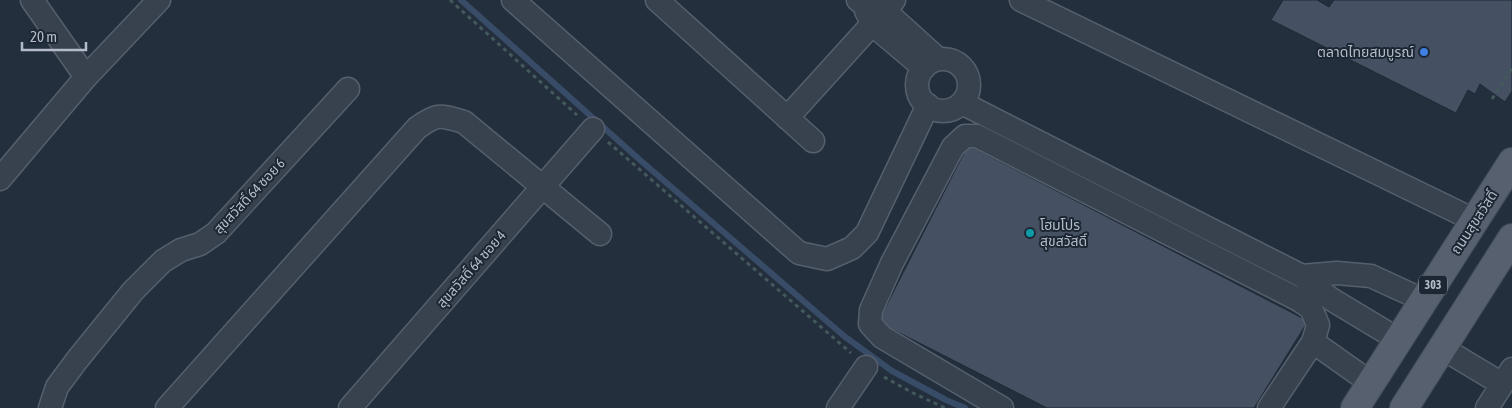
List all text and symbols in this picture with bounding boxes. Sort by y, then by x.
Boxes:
scale bar [22,20,86,52]
text: 20 m [30,28,57,45]
place label: ตลาดไทยสมบูรณ์ [1317,44,1414,61]
marker: ตลาดไทยสมบูรณ์ [1418,46,1430,58]
street label: สุขสวัสดิ์ 64 ซอย 6 [210,155,289,238]
street label: ถนนสุขสวัสดิ์ [1447,187,1501,257]
place label: โฮมโปร สุขสวัสดิ์ [1040,217,1087,250]
street label: สุขสวัสดิ์ 64 ซอย 4 [433,227,510,311]
marker: โฮมโปร สุขสวัสดิ์ [1024,227,1036,239]
road number: 303 [1419,276,1447,294]

